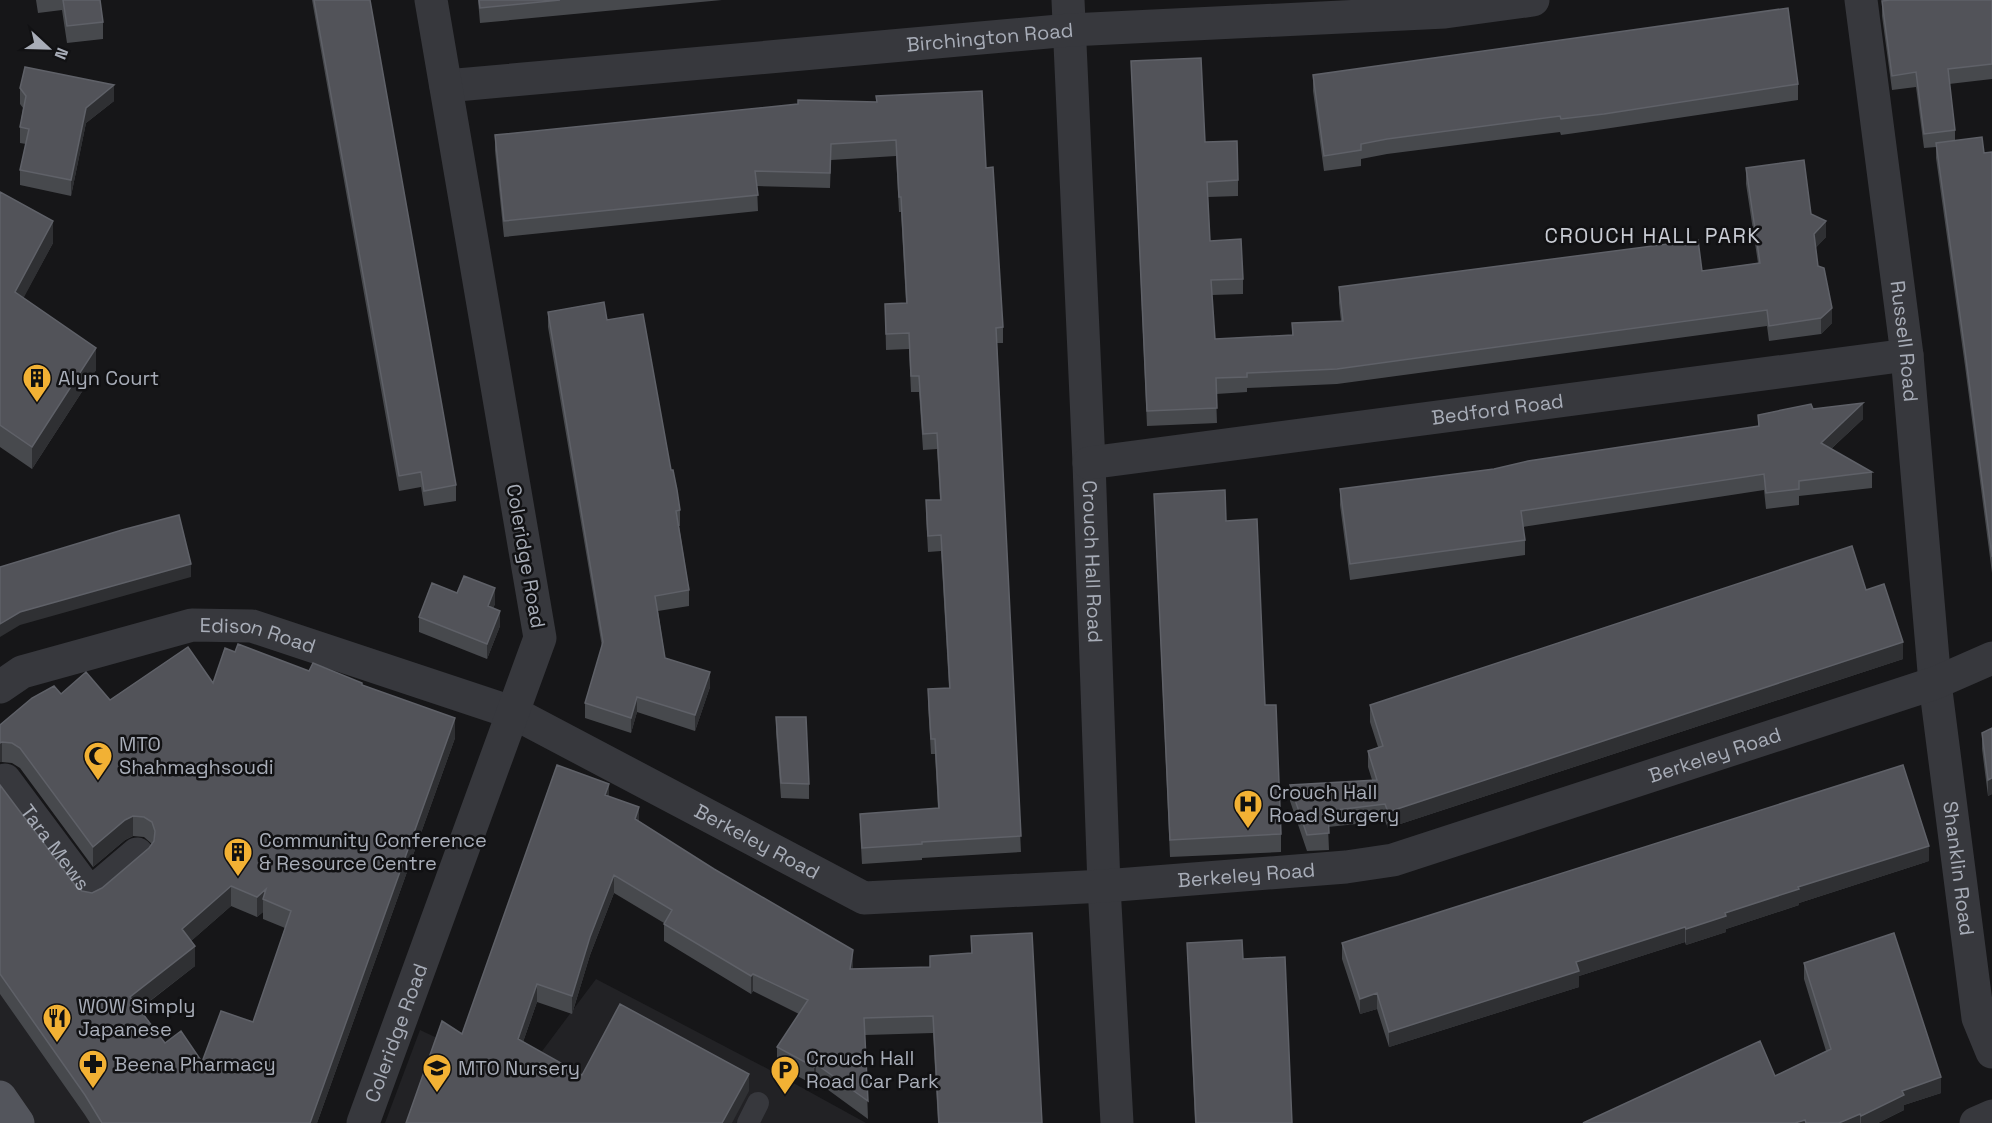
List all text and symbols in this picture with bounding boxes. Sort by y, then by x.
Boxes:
street label: Birchington Road [905,17,1074,58]
north arrow [18,18,78,78]
text: N [50,45,73,62]
district label: CROUCH HALL PARK [1545,222,1761,249]
street label: Russell Road [1884,279,1924,403]
building icon: Alyn Court [21,362,53,404]
place label: Alyn Court [58,365,159,391]
street label: Bedford Road [1430,387,1565,431]
street label: Crouch Hall Road [1077,480,1108,643]
street label: Coleridge Road [501,482,551,630]
street label: Edison Road [200,612,319,659]
street label: Berkeley Road [1645,721,1784,789]
place label: MTO Shahmaghsoudi [119,731,274,780]
mosque icon: MTO Shahmaghsoudi [82,740,114,782]
place label: Crouch Hall Road Surgery [1269,779,1399,828]
hospital icon: Crouch Hall Road Surgery [1232,788,1264,830]
street label: Berkeley Road [690,798,824,885]
street label: Tara Mews [15,799,96,896]
street label: Shanklin Road [1937,800,1980,937]
place label: Community Conference & Resource Centre [259,827,487,876]
building icon: Community Conference & Resource Centre [222,836,254,878]
street label: Berkeley Road [1177,856,1316,893]
street label: Coleridge Road [359,960,433,1106]
place label: WOW Simply Japanese [78,993,195,1042]
restaurant icon: WOW Simply Japanese [41,1002,73,1044]
place label: Crouch Hall Road Car Park [806,1045,939,1094]
pharmacy icon: Beena Pharmacy [77,1048,109,1090]
place label: Beena Pharmacy [114,1051,276,1077]
school or university icon: MTO Nursery [421,1052,453,1094]
parking icon: Crouch Hall Road Car Park [769,1054,801,1096]
place label: MTO Nursery [458,1055,580,1081]

